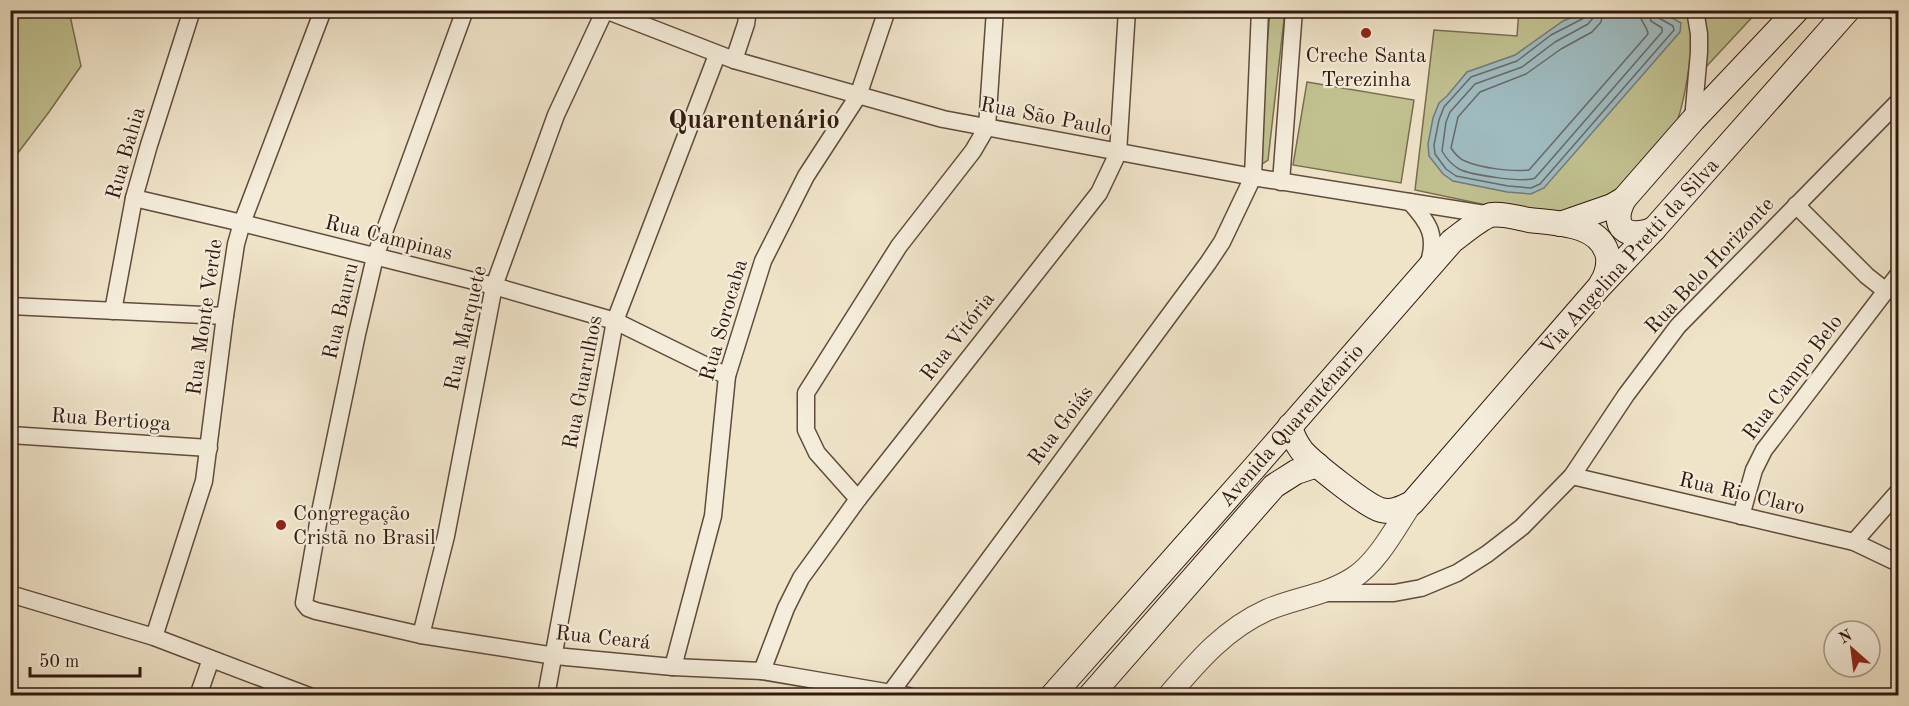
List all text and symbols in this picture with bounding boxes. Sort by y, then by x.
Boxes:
marker: Creche Santa Terezinha [1359,26,1373,40]
place label: Creche Santa Terezinha [1306,46,1426,91]
street label: Rua São Paulo [978,94,1113,140]
street label: Rua Bahia [103,105,150,202]
district label: Quarentenário [668,107,840,134]
street label: Via Angelina Pretti da Silva [1537,155,1723,359]
street label: Rua Belo Horizonte [1642,194,1778,338]
street label: Rua Campinas [323,212,455,264]
street label: Rua Monte Verde [184,238,227,397]
street label: Rua Sorocaba [697,257,752,384]
street label: Rua Bauru [320,261,363,362]
street label: Rua Marquete [442,264,491,393]
street label: Rua Vitória [917,289,999,385]
street label: Rua Campo Belo [1739,311,1847,445]
street label: Rua Guarulhos [560,314,607,451]
street label: Avenida Quarenténario [1216,341,1368,511]
street label: Rua Goiás [1025,382,1098,469]
street label: Rua Bertioga [50,406,172,435]
street label: Rua Rio Claro [1677,470,1807,519]
place label: Congregação Cristã no Brasil [293,504,436,549]
marker: Congregação Cristã no Brasil [274,518,288,532]
north arrow [1822,619,1882,679]
street label: Rua Ceará [554,623,651,654]
text: N [1837,627,1856,647]
scale bar [30,640,140,678]
text: 50 m [39,653,79,671]

